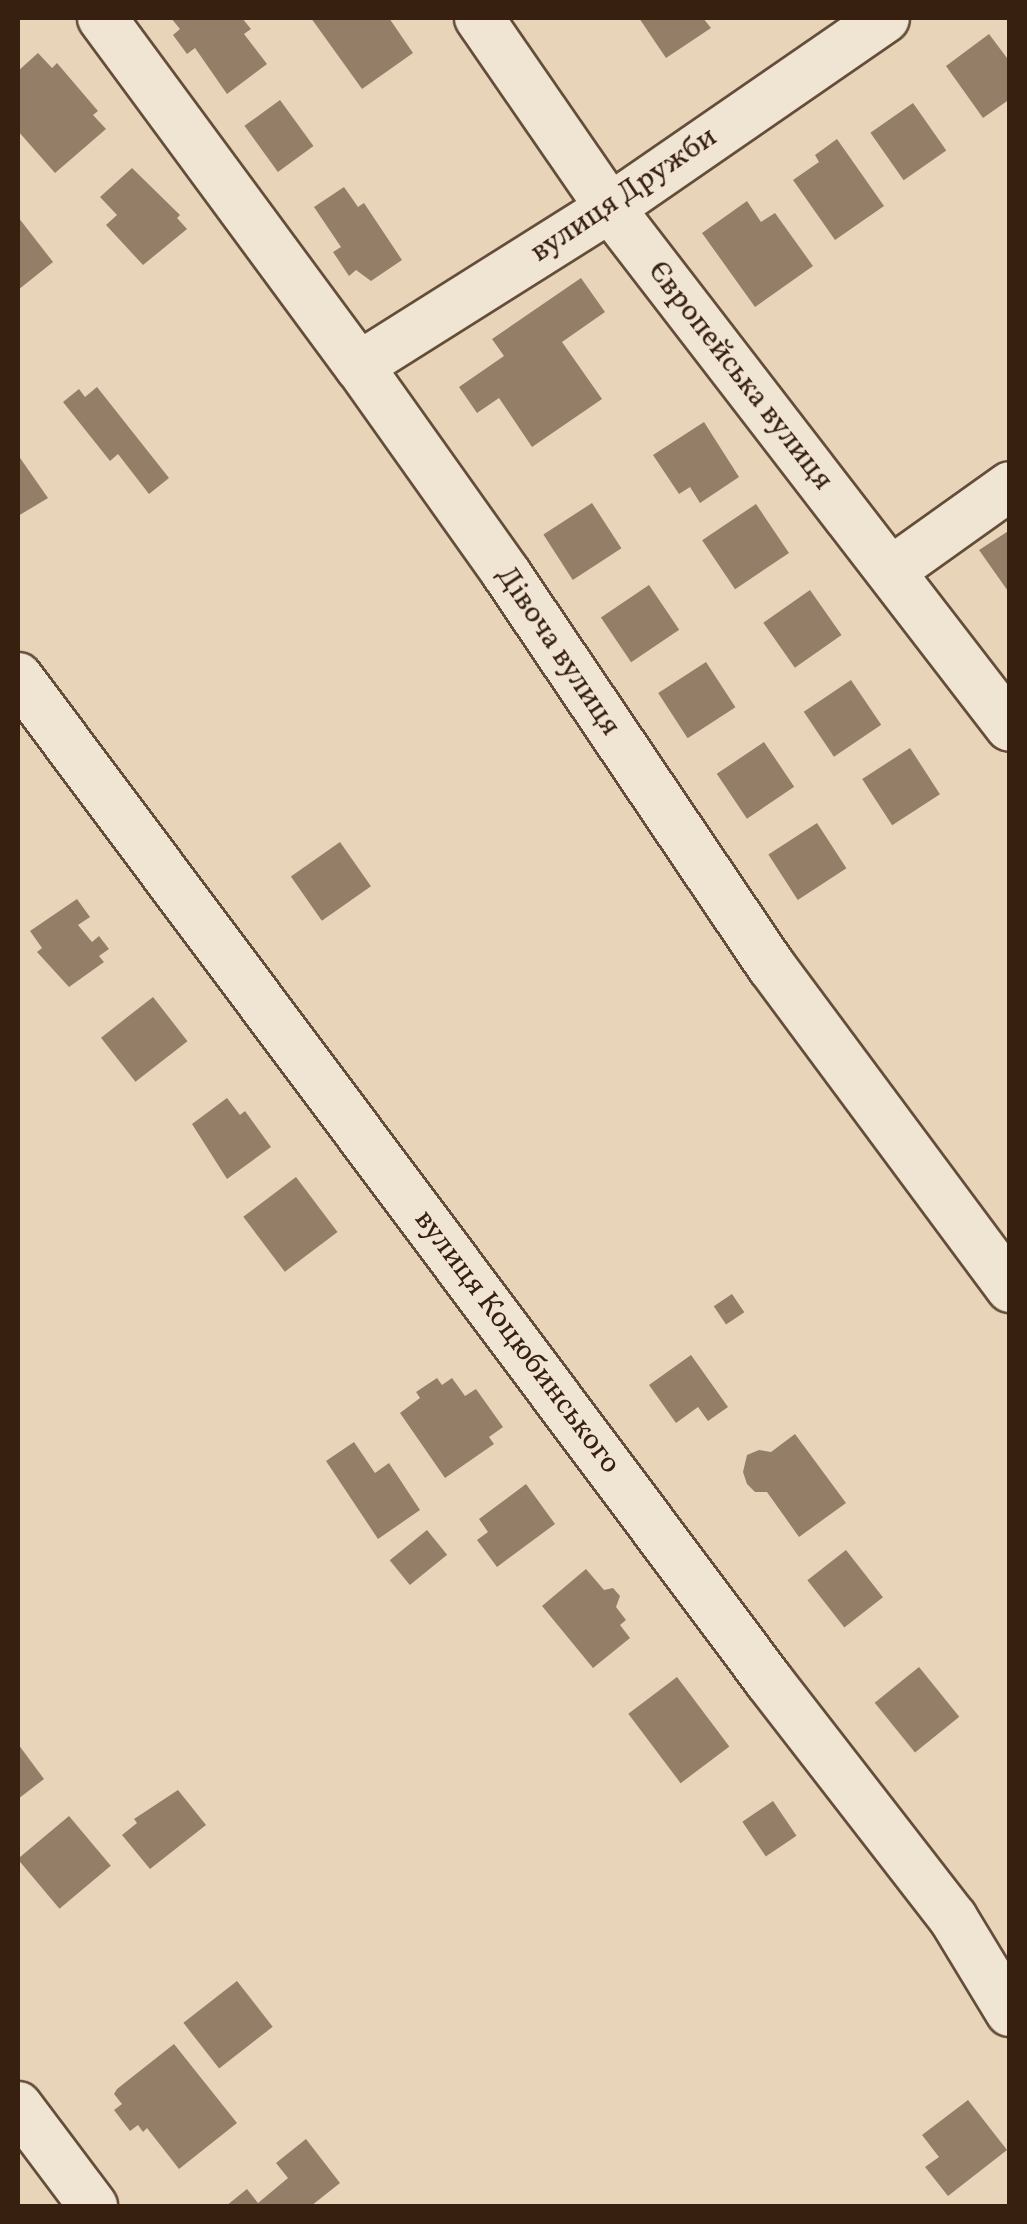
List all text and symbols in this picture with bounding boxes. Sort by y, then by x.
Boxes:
street label: вулиця Дружби [524,119,724,271]
street label: Європейська вулиця [640,255,840,497]
street label: Дівоча вулиця [488,559,628,743]
street label: вулиця Коцюбинського [406,1203,628,1481]

